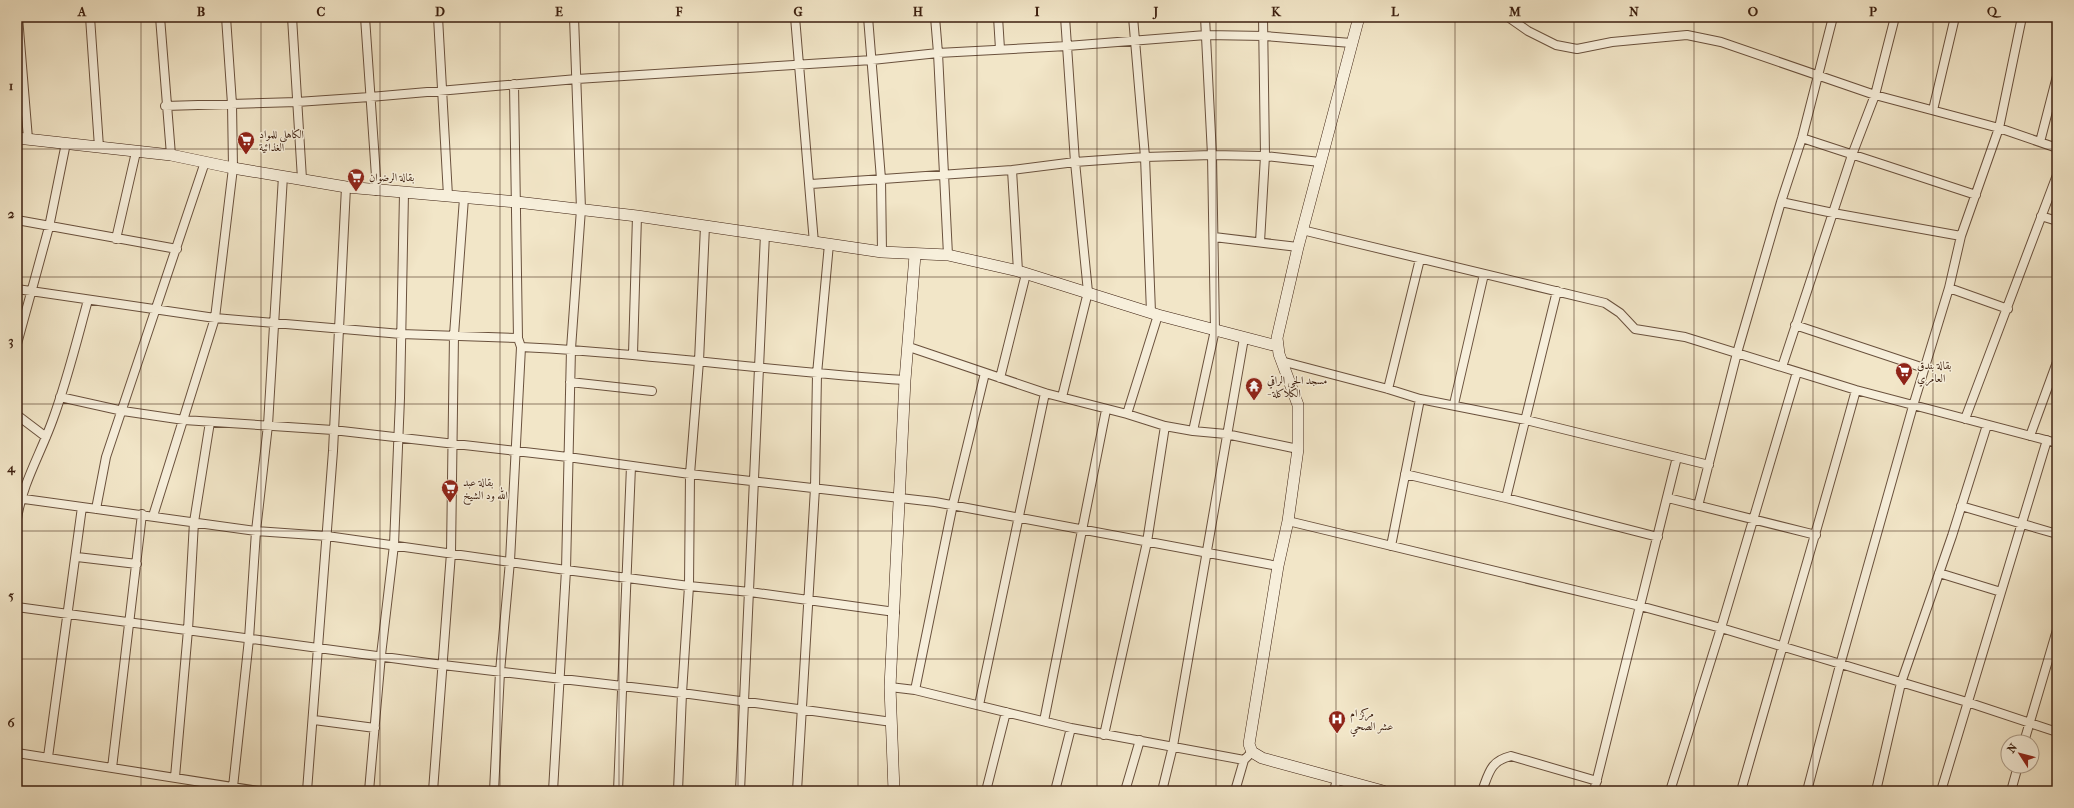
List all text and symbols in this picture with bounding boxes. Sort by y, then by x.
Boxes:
text: A [77,4,87,19]
text: B [197,4,206,19]
text: C [317,4,326,19]
text: D [435,4,445,19]
text: E [555,4,563,19]
text: F [675,4,683,19]
text: G [793,4,803,19]
text: H [913,4,924,19]
text: I [1034,4,1040,19]
text: J [1152,4,1159,20]
text: K [1271,4,1282,19]
text: L [1391,4,1400,19]
text: M [1508,4,1521,19]
text: N [1629,4,1639,19]
text: O [1748,4,1758,19]
text: P [1869,4,1877,19]
text: Q [1987,4,2002,19]
text: 1 [9,78,14,93]
place label: الكاهلي للمواد الغذائية [259,128,304,154]
supermarket icon: الكاهلي للمواد الغذائية [236,130,256,155]
supermarket icon: بقالة الرضوان [346,167,366,192]
place label: بقالة الرضوان [369,171,414,184]
text: 2 [8,206,15,221]
text: 3 [8,333,14,349]
place label: بقالة بندق العامري [1917,359,1951,387]
supermarket icon: بقالة بندق العامري [1894,361,1914,386]
place label: مسجد الحي الراقي - الكلاكلة [1267,374,1327,400]
temple icon: مسجد الحي الراقي - الكلاكلة [1244,376,1264,401]
text: 4 [6,460,16,476]
place label: بقالة عبد الله ود الشيخ [463,476,508,506]
supermarket icon: بقالة عبد الله ود الشيخ [440,478,460,503]
text: 5 [8,588,14,603]
place label: مركز ام عشر الصحي [1350,707,1393,737]
hospital icon: مركز ام عشر الصحي [1327,709,1347,734]
text: 6 [7,715,15,730]
north arrow [2000,734,2040,774]
text: N [2005,741,2020,756]

